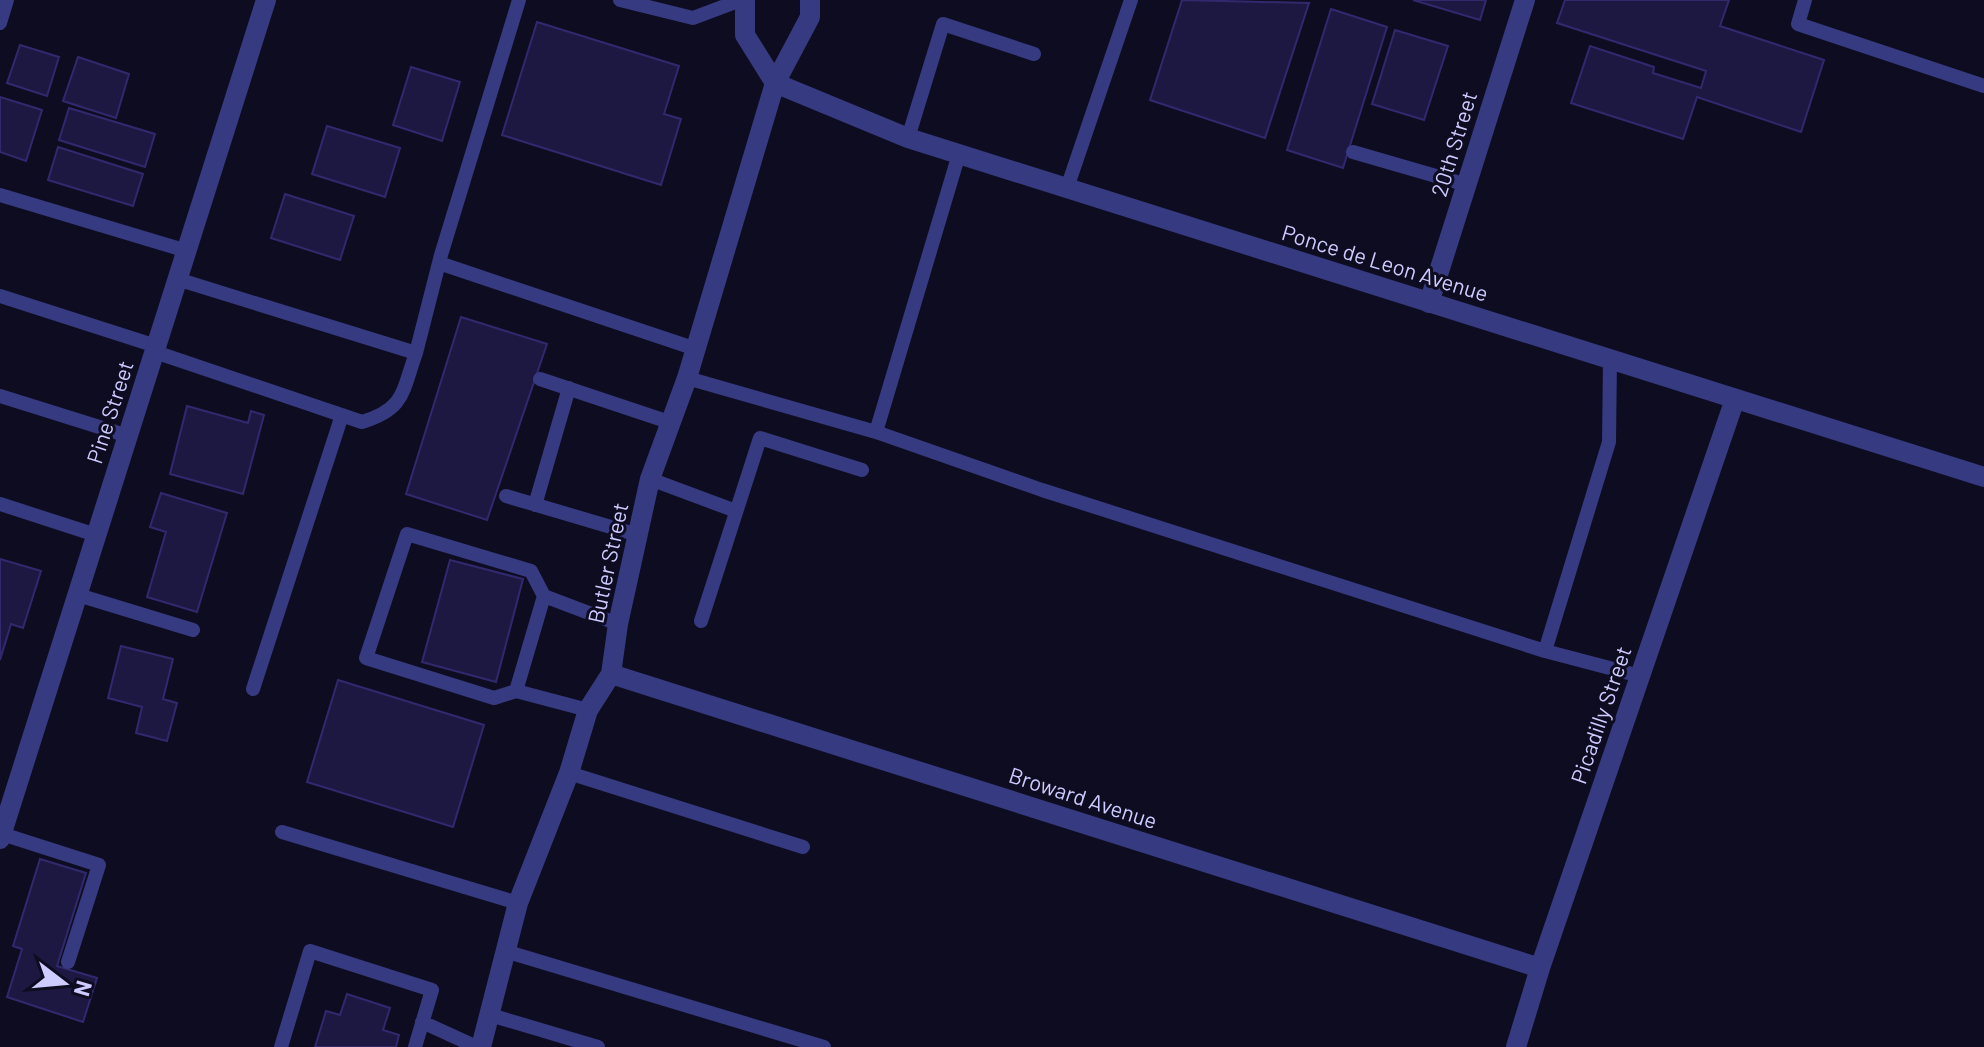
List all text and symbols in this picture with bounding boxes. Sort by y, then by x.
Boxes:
street label: 20th Street [1425,88,1481,199]
street label: Ponce de Leon Avenue [1279,218,1492,306]
street label: Pine Street [80,357,138,466]
street label: Butler Street [582,500,632,625]
street label: Picadilly Street [1564,643,1636,787]
street label: Broward Avenue [1006,761,1161,833]
north arrow [24,943,104,1023]
text: N [70,978,99,999]

